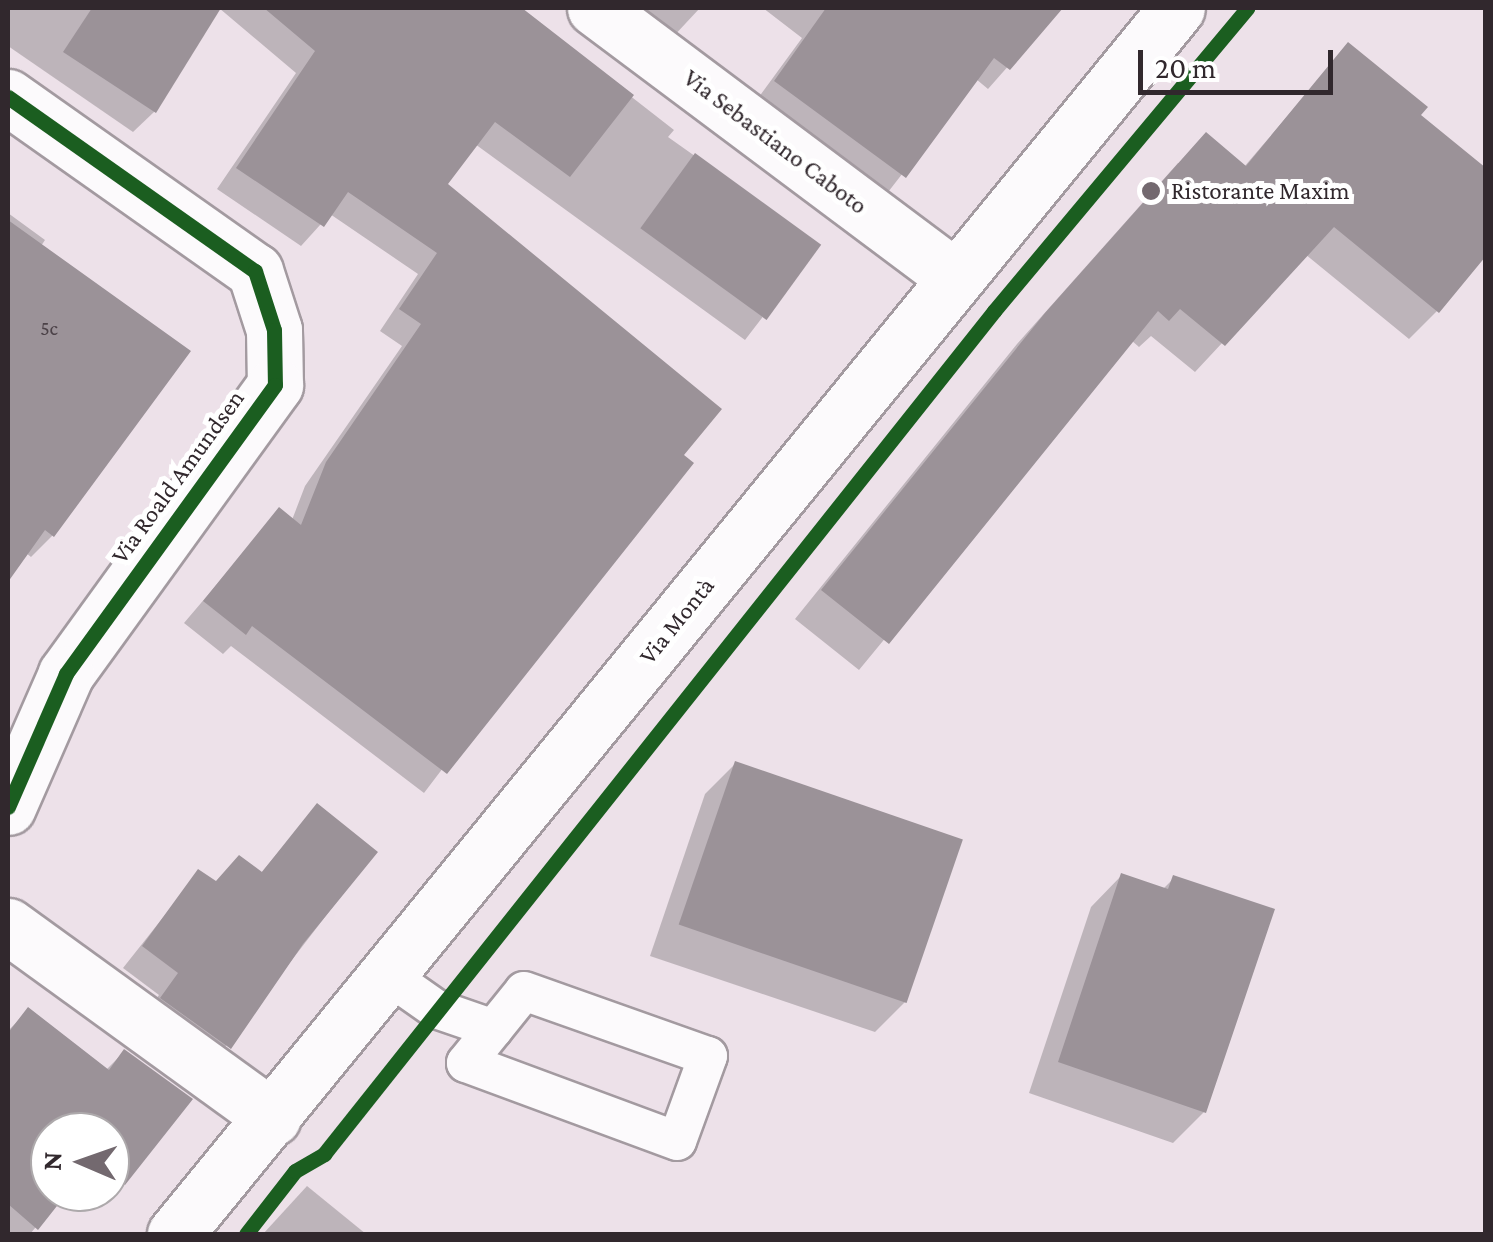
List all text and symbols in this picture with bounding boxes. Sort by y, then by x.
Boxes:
scale bar [1143,30,1338,92]
text: 20 m [1155,51,1216,84]
street label: Via Sebastiano Caboto [677,63,873,221]
place label: Ristorante Maxim [1171,176,1350,206]
marker: Ristorante Maxim [1140,180,1162,202]
house number: 5c [40,316,58,340]
street label: Via Roald Amundsen [105,384,251,570]
street label: Via Montà [633,572,721,670]
north arrow [30,1112,130,1212]
text: N [36,1151,67,1171]

